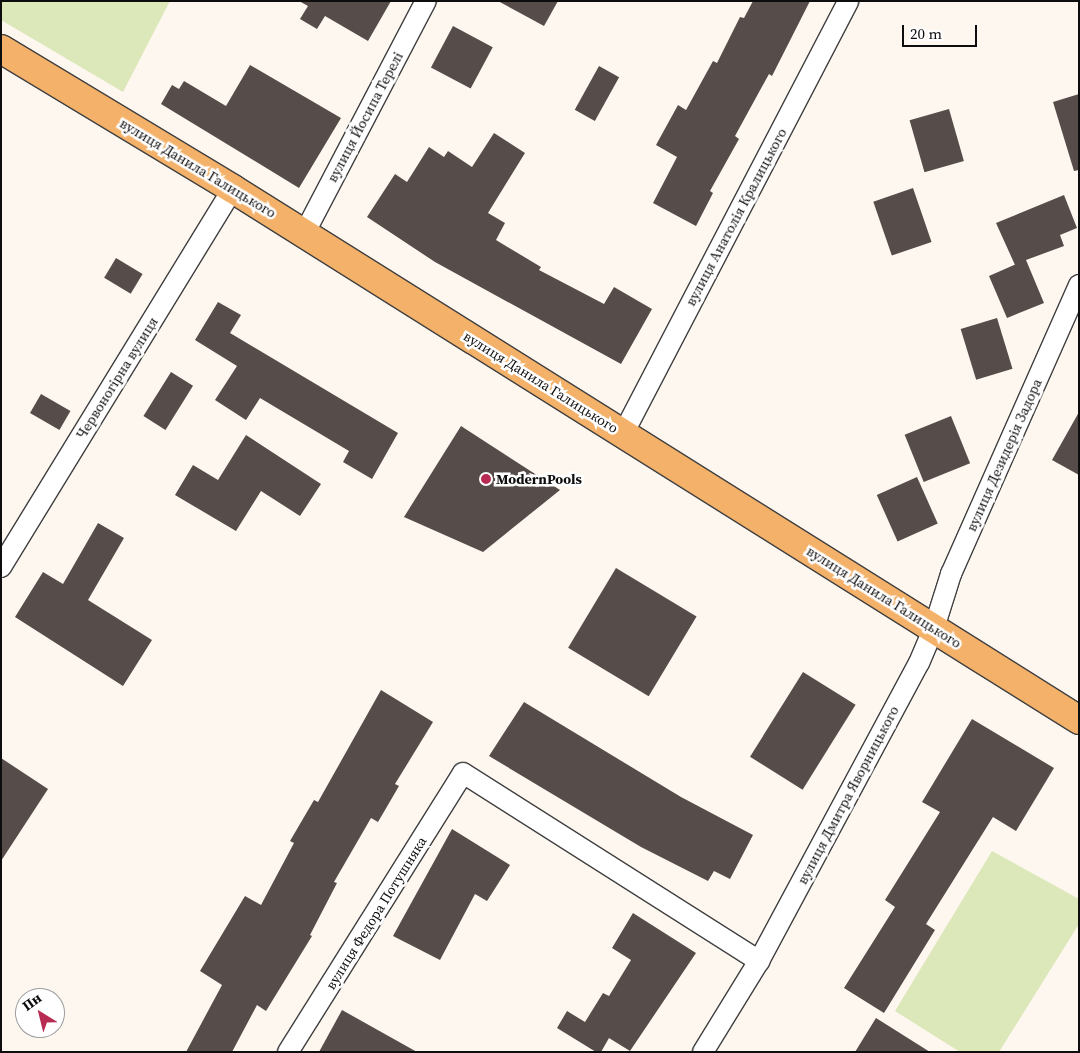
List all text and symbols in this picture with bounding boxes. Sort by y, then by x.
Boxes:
scale bar [905,15,980,47]
text: 20 m [910,23,942,44]
street label: вулиця Йосипа Терелі [323,49,407,185]
street label: вулиця Данила Галицького [117,115,279,221]
street label: вулиця Анатолія Кралицького [682,125,790,309]
street label: Червоногірна вулиця [73,314,161,442]
street label: вулиця Данила Галицького [461,327,621,437]
street label: вулиця Дезидерія Задора [963,376,1045,534]
place label: ModernPools [496,471,582,487]
marker: ModernPools [480,473,492,485]
street label: вулиця Данила Галицького [804,542,964,652]
street label: вулиця Дмитра Яворницького [794,703,902,887]
street label: вулиця Федора Потушняка [322,833,430,993]
north arrow [15,988,65,1038]
text: Пн [18,988,46,1016]

